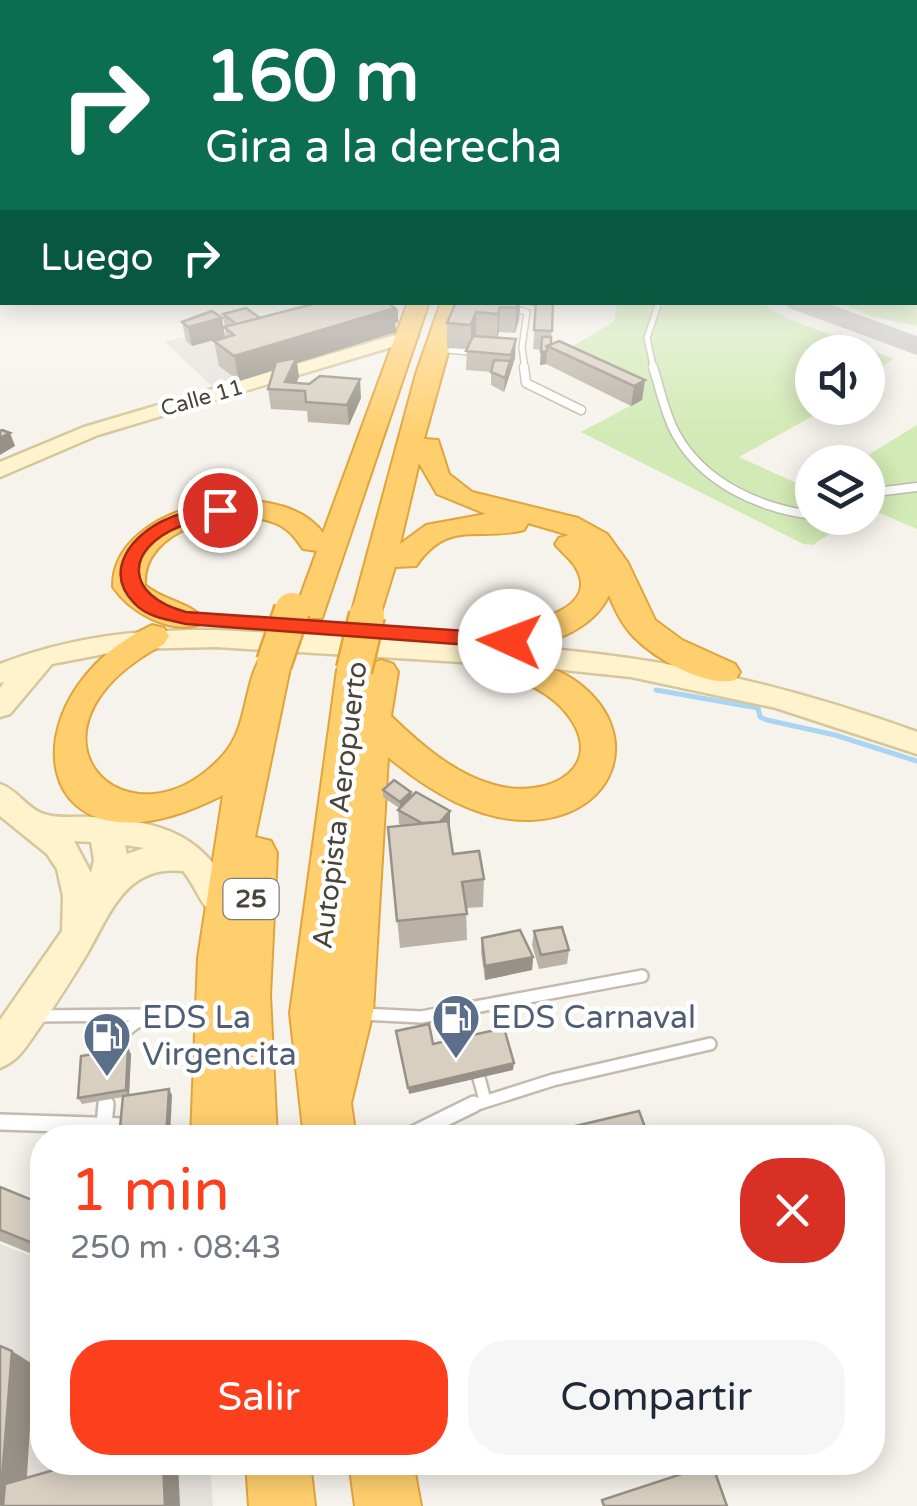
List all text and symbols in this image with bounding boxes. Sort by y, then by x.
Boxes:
text: 160 m [205,36,419,120]
icon: right [40,40,170,170]
text: Gira a la derecha [205,121,562,175]
icon: right [174,230,229,285]
text: Luego [40,235,154,281]
map controls [795,335,885,535]
button: sound [795,335,885,425]
street label: Calle 11 [158,374,246,422]
button: layers [795,445,885,535]
pin [178,468,263,553]
icon: arrive [193,483,248,538]
position arrow [458,589,562,693]
street label: Autopista Aeropuerto [305,659,375,951]
road number: 25 [224,879,278,919]
fuel station icon: EDS Carnaval [430,992,482,1060]
place label: EDS La Virgencita [142,999,297,1074]
place label: EDS Carnaval [491,999,696,1037]
fuel station icon: EDS La Virgencita [81,1010,133,1078]
text: 1 min [70,1155,230,1227]
button: close [740,1158,845,1263]
text: 250 m · 08:43 [70,1229,282,1267]
button: Salir [70,1340,448,1455]
button: Compartir [468,1340,845,1455]

